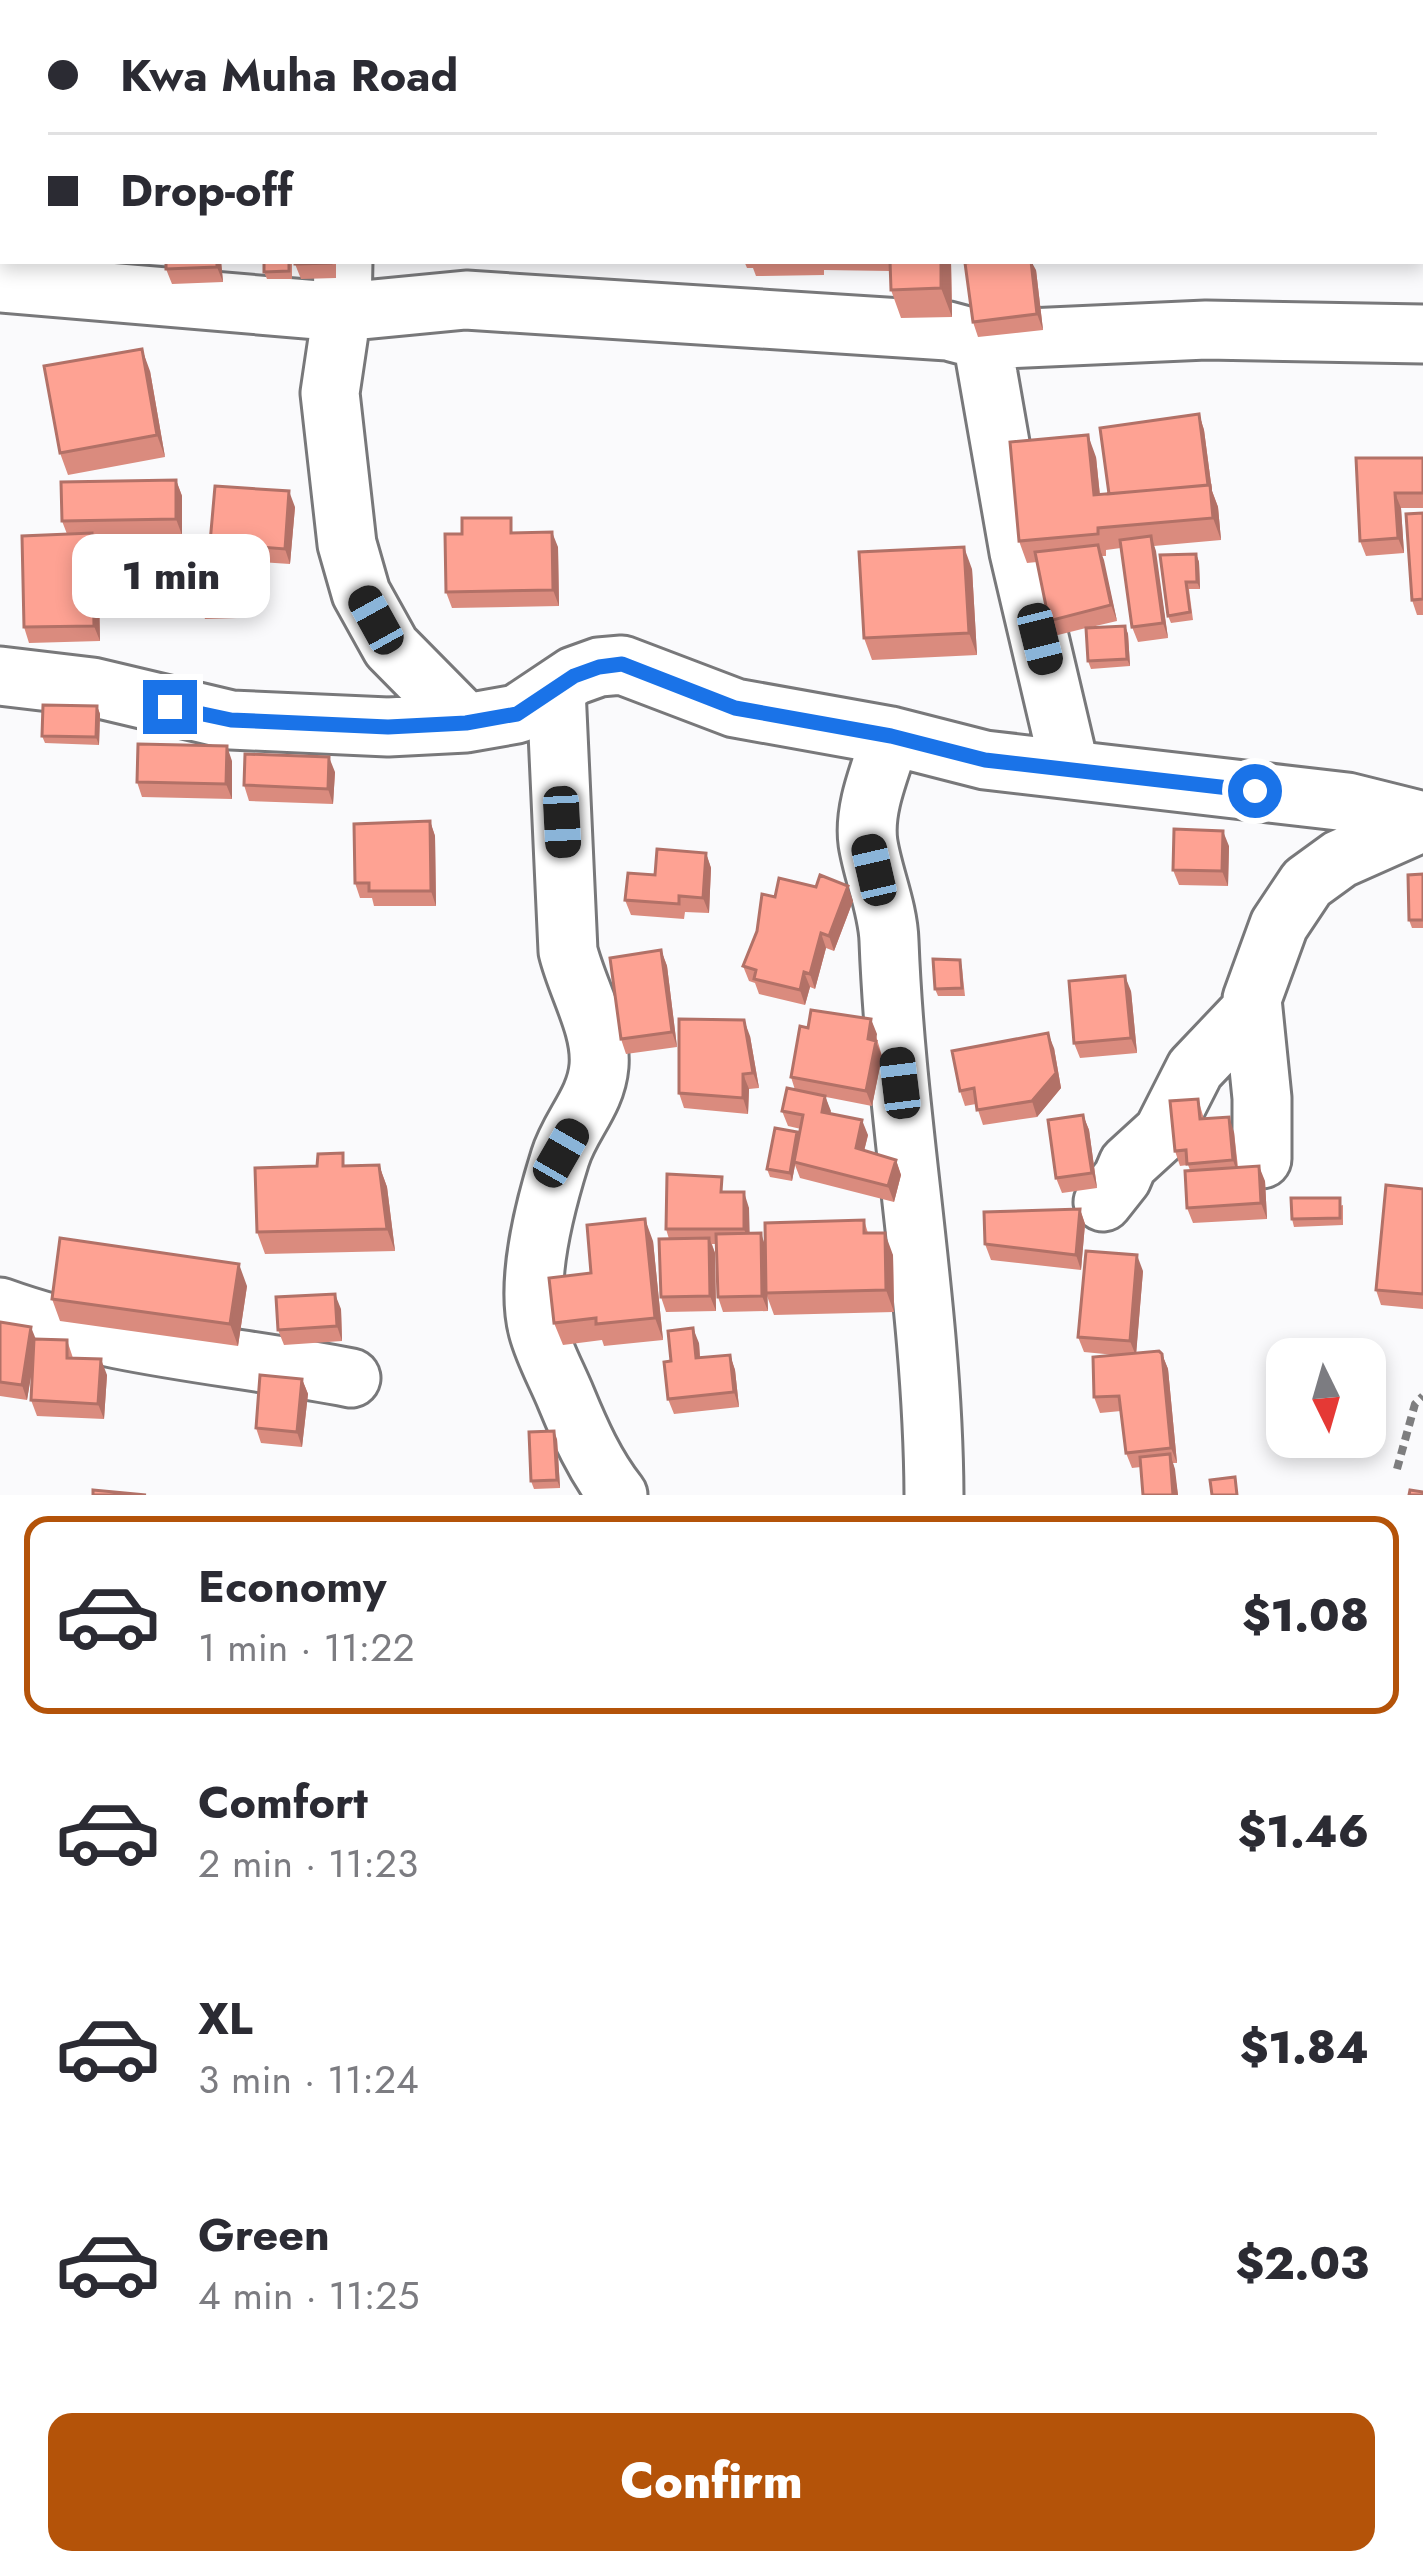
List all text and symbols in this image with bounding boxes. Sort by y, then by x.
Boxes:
text: Kwa Muha Road [120,43,458,108]
text: Drop-off [120,158,293,223]
callout: 1 min [71,533,269,617]
text: 1 min [122,547,220,604]
car [343,580,409,660]
car [1014,600,1066,678]
route end [143,680,197,734]
route start [1228,764,1282,818]
car [542,785,582,859]
car [848,831,900,909]
car [878,1045,922,1121]
car [527,1113,595,1193]
north arrow [1266,1338,1386,1458]
map controls [1266,1338,1386,1458]
text: Economy [198,1554,386,1619]
icon: car [54,1561,162,1669]
text: $1.08 [1242,1583,1369,1648]
text: 1 min · 11:22 [198,1619,415,1676]
text: Comfort [198,1770,368,1835]
icon: car [54,1777,162,1885]
text: $1.46 [1238,1799,1369,1864]
text: 2 min · 11:23 [198,1835,418,1892]
text: XL [198,1986,253,2051]
icon: car [54,1993,162,2101]
text: $1.84 [1240,2015,1369,2080]
text: 3 min · 11:24 [198,2051,419,2108]
text: Green [198,2202,330,2267]
icon: car [54,2209,162,2317]
text: $2.03 [1235,2231,1369,2296]
text: 4 min · 11:25 [198,2267,420,2324]
button: Confirm [48,2413,1375,2551]

